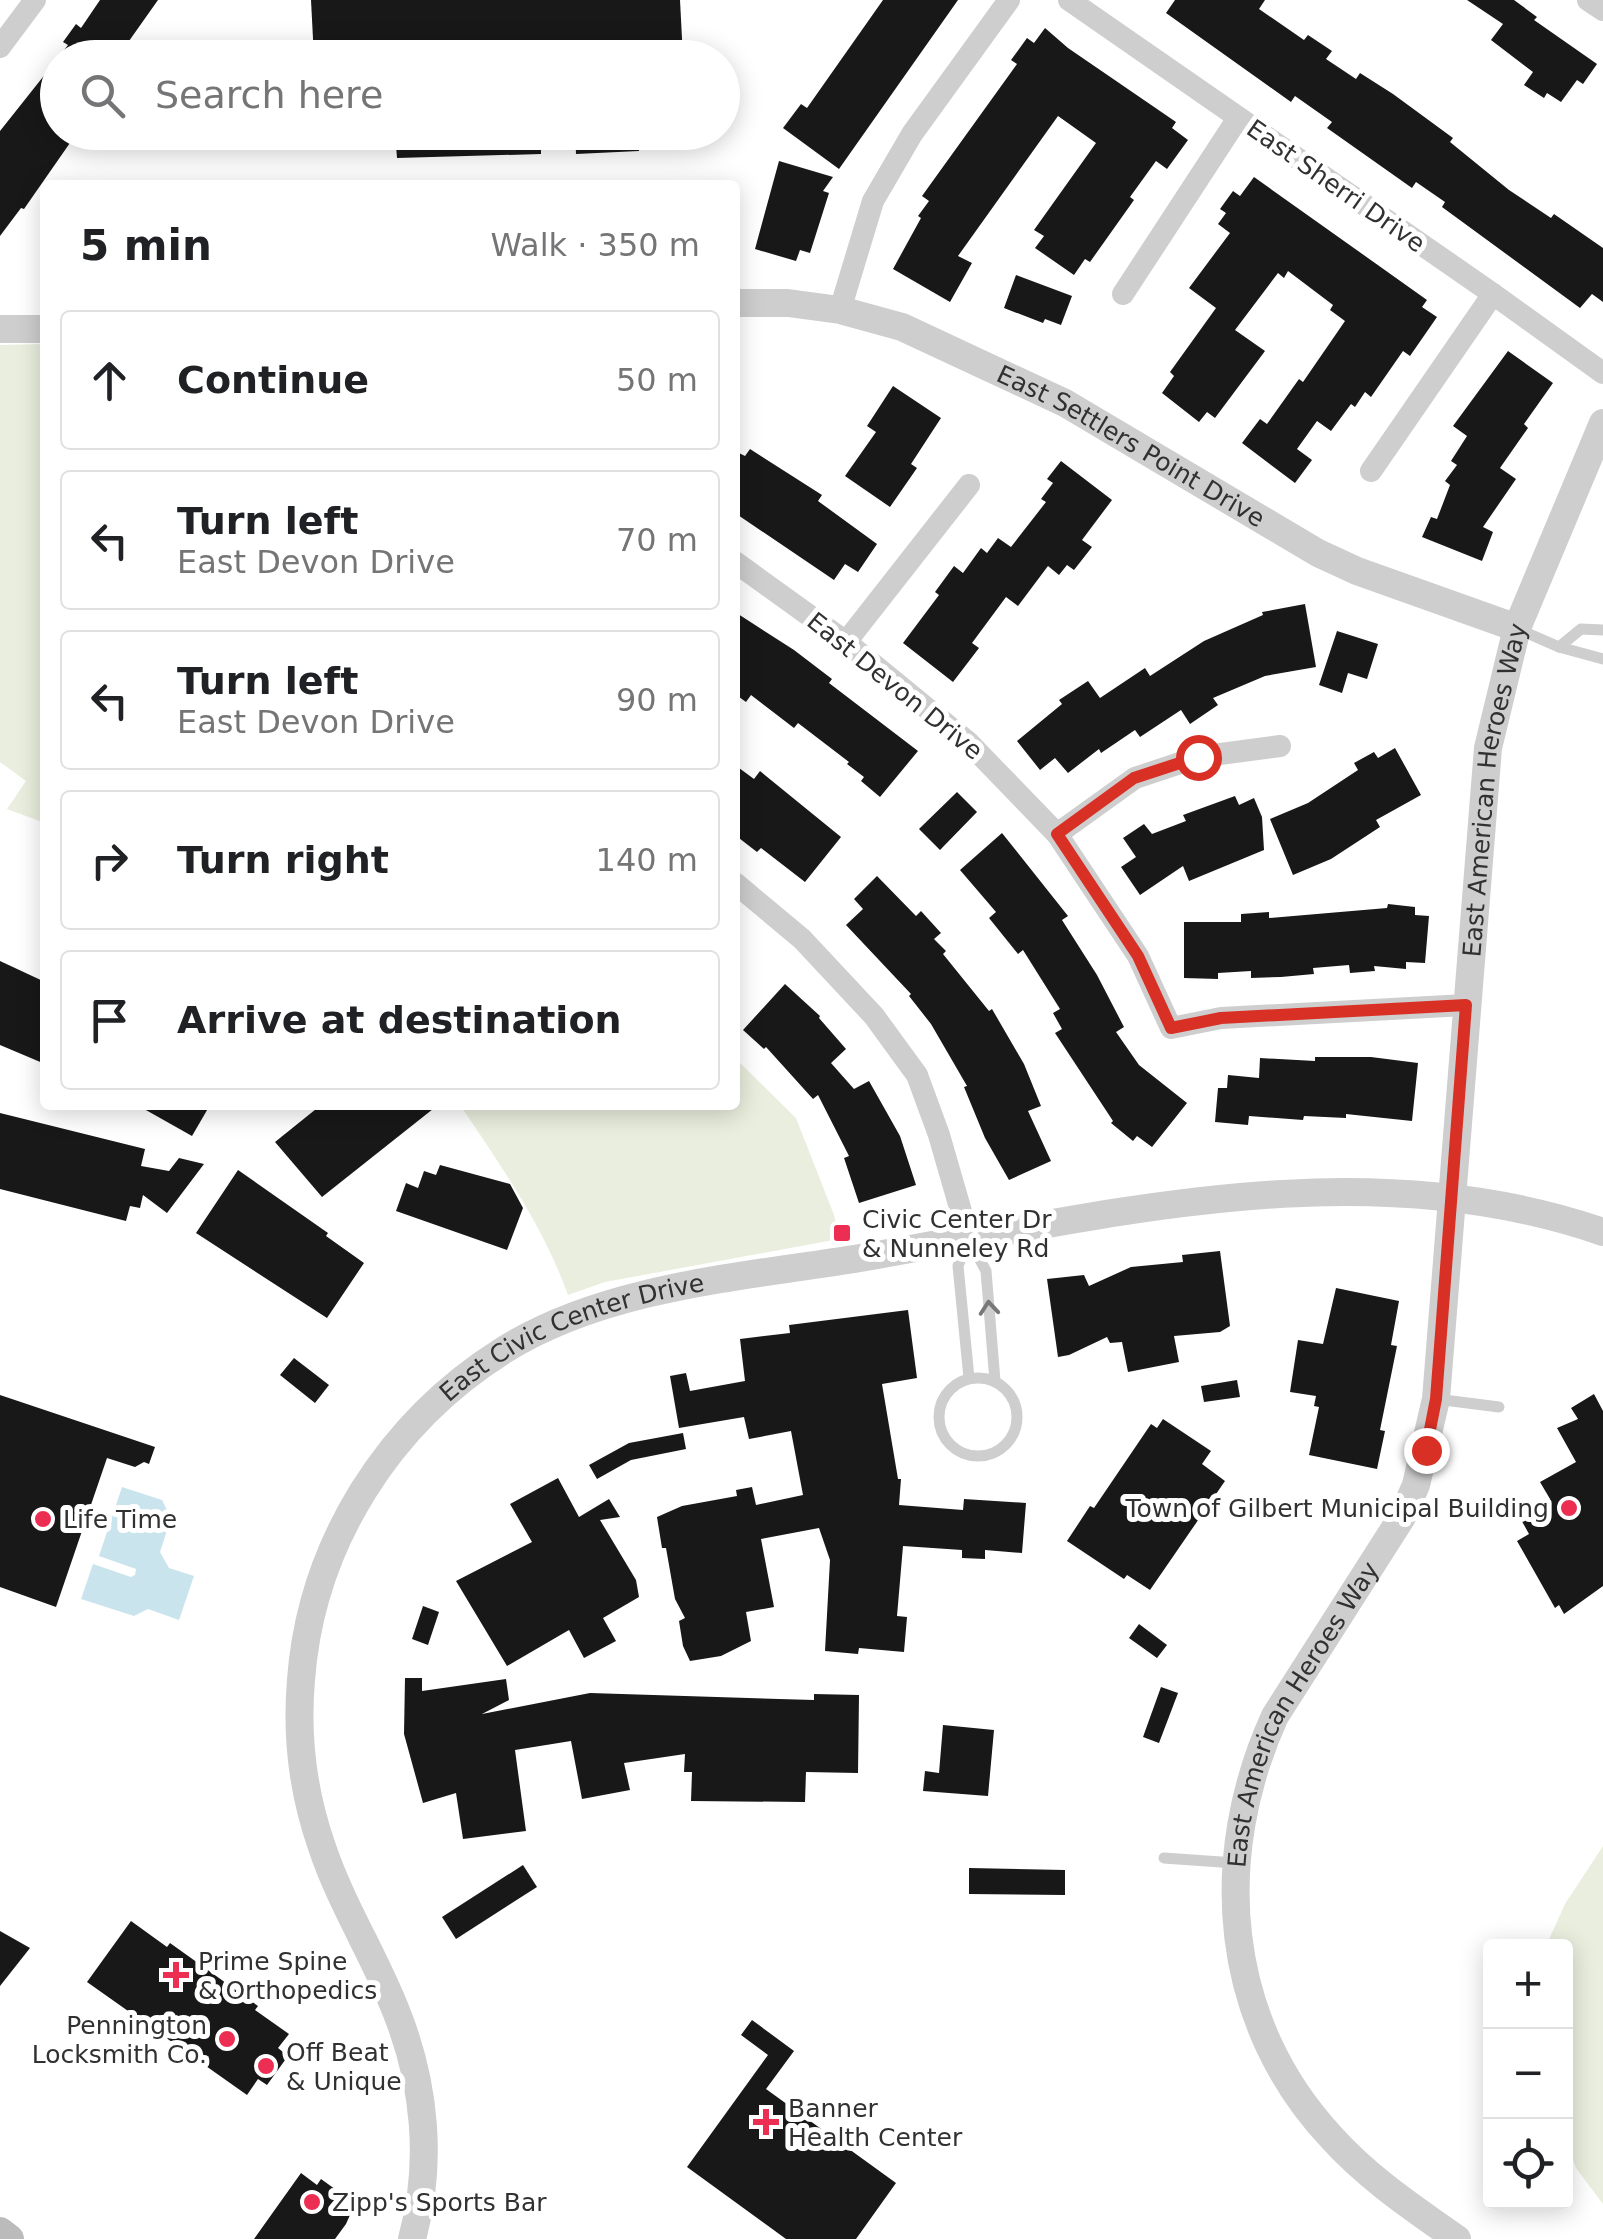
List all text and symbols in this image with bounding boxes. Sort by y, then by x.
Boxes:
search box [40,40,740,150]
icon: search [75,68,130,123]
text: Search here [155,73,383,117]
street label: East Sherri Drive [1241,114,1431,258]
text: 5 min [80,221,212,270]
text: Walk · 350 m [490,226,700,264]
icon: ahead [82,353,137,408]
text: Continue [177,358,369,402]
street label: East Settlers Point Drive [993,359,1270,533]
text: 50 m [616,361,698,399]
text: Turn left [177,499,358,543]
icon: left [82,513,137,568]
text: 70 m [616,521,698,559]
text: East Devon Drive [177,543,455,581]
street label: East Devon Drive [802,606,988,766]
street label: East American Heroes Way [1457,620,1532,958]
text: Turn left [177,659,358,703]
icon: left [82,673,137,728]
text: 90 m [616,681,698,719]
text: East Devon Drive [177,703,455,741]
route start [1176,735,1222,781]
icon: right [82,833,137,888]
text: Turn right [177,838,389,882]
text: 140 m [596,841,698,879]
icon: arrive [82,993,137,1048]
text: Arrive at destination [177,998,622,1042]
place label: Civic Center Dr & Nunneley Rd [862,1205,1052,1263]
marker: Civic Center Dr & Nunneley Rd [831,1222,853,1244]
street label: East Civic Center Drive [433,1268,706,1407]
one-way arrow [978,1300,1000,1316]
route end [1404,1428,1450,1474]
place label: Town of Gilbert Municipal Building [1124,1494,1549,1523]
marker: Town of Gilbert Municipal Building [1558,1497,1580,1519]
place label: Life Time [63,1505,177,1534]
marker: Life Time [32,1508,54,1530]
street label: East American Heroes Way [1222,1556,1384,1869]
map controls [1483,1939,1573,2209]
button: + [1483,1939,1573,2029]
place label: Prime Spine & Orthopedics [198,1947,377,2005]
marker: Prime Spine & Orthopedics [163,1962,189,1988]
place label: Pennington Locksmith Co. [32,2011,207,2069]
marker: Pennington Locksmith Co. [216,2028,238,2050]
button: − [1483,2029,1573,2119]
place label: Off Beat & Unique [286,2038,402,2096]
marker: Off Beat & Unique [255,2055,277,2077]
place label: Banner Health Center [788,2094,963,2152]
marker: Banner Health Center [753,2109,779,2135]
button: locate [1483,2119,1573,2209]
place label: Zipp's Sports Bar [332,2188,547,2217]
marker: Zipp's Sports Bar [301,2191,323,2213]

